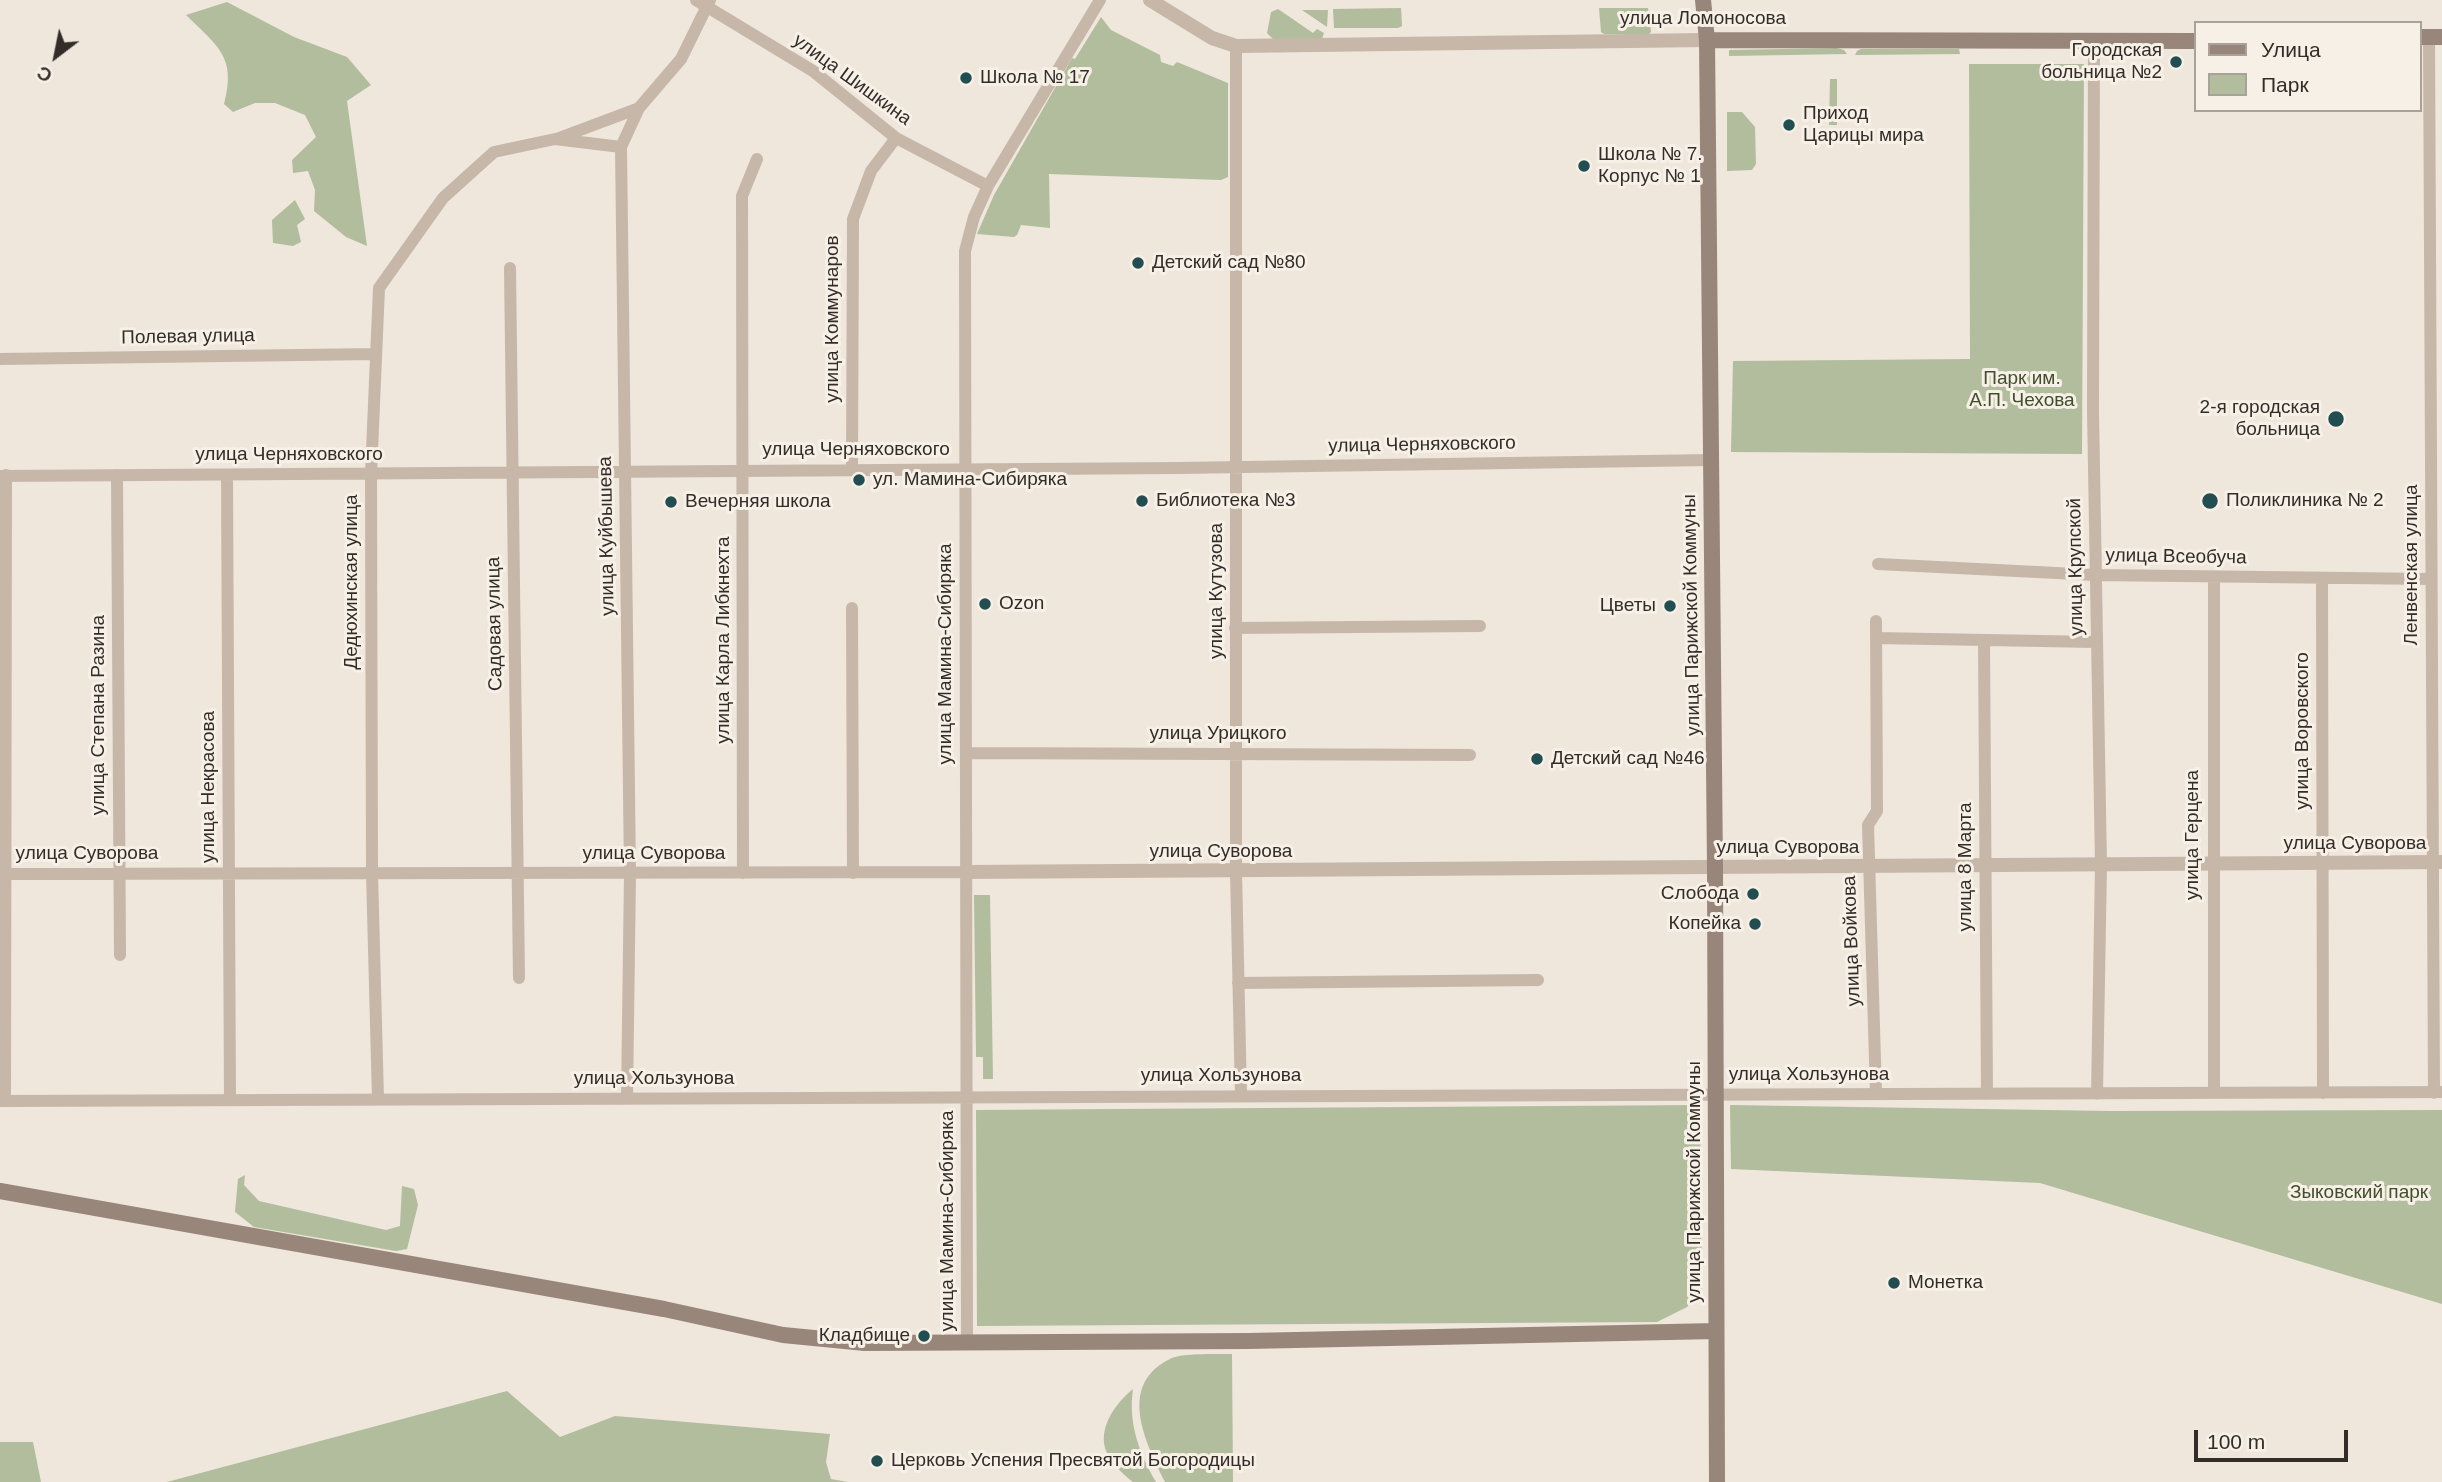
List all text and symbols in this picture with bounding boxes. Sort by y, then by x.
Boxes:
street label: улица Ломоносова [1620,8,1786,30]
north arrow [21,21,91,91]
legend [2194,21,2421,112]
street label: улица Шишкина [788,29,916,131]
text: Улица [2261,38,2321,61]
place label: Городская больница №2 [2041,40,2162,84]
marker: Городская больница №2 [2168,54,2184,70]
text: С [33,62,56,87]
place label: Школа № 17 [980,67,1090,89]
marker: Школа № 17 [958,70,974,86]
text: Парк [2261,73,2309,96]
place label: Приход Царицы мира [1803,103,1924,147]
marker: Приход Царицы мира [1781,117,1797,133]
place label: Школа № 7. Корпус № 1 [1598,144,1703,188]
marker: Школа № 7. Корпус № 1 [1576,158,1592,174]
street label: улица Коммунаров [822,235,844,403]
place label: Детский сад №80 [1152,252,1306,274]
marker: Детский сад №80 [1130,255,1146,271]
street label: Полевая улица [121,324,255,350]
park label: Парк им. А.П. Чехова [1969,368,2075,412]
place label: 2-я городская больница [2200,397,2320,441]
marker: 2-я городская больница [2326,409,2346,429]
street label: улица Черняховского [1328,432,1516,458]
street label: улица Черняховского [762,439,950,461]
street label: улица Черняховского [195,444,383,466]
street label: улица Куйбышева [594,456,620,616]
place label: ул. Мамина-Сибиряка [873,469,1067,491]
marker: ул. Мамина-Сибиряка [851,472,867,488]
street label: Ленвенская улица [2401,484,2423,646]
place label: Библиотека №3 [1156,490,1296,512]
place label: Поликлиника № 2 [2226,490,2384,512]
place label: Вечерняя школа [685,491,831,513]
marker: Поликлиника № 2 [2200,491,2220,511]
marker: Библиотека №3 [1134,493,1150,509]
street label: Дедюхинская улица [341,494,363,670]
marker: Вечерняя школа [663,494,679,510]
street label: улица Парижской Коммуны [1678,494,1706,736]
street label: улица Крупской [2063,498,2089,636]
street label: улица Кутузова [1206,523,1228,659]
street label: улица Карла Либкнехта [713,536,735,744]
street label: улица Мамина-Сибиряка [935,544,957,764]
street label: улица Всеобуча [2105,544,2247,570]
street label: Садовая улица [482,557,508,691]
place label: Ozon [999,593,1044,615]
place label: Цветы [1600,595,1656,617]
marker: Ozon [977,596,993,612]
marker: Цветы [1662,598,1678,614]
street label: улица Степана Разина [88,615,110,815]
street label: улица Воровского [2292,652,2314,810]
street label: улица Некрасова [198,711,220,863]
street label: улица Урицкого [1150,723,1286,745]
place label: Детский сад №46 [1551,748,1705,770]
marker: Детский сад №46 [1529,751,1545,767]
street label: улица Герцена [2182,770,2204,900]
street label: улица 8 Марта [1955,802,1977,932]
street label: улица Суворова [2284,833,2426,855]
street label: улица Суворова [1717,837,1859,859]
street label: улица Суворова [1150,841,1292,863]
street label: улица Суворова [16,843,158,865]
street label: улица Суворова [583,843,725,865]
street label: улица Войкова [1838,875,1866,1007]
place label: Слобода [1661,883,1739,905]
marker: Слобода [1745,886,1761,902]
place label: Копейка [1669,913,1741,935]
marker: Копейка [1747,916,1763,932]
street label: улица Парижской Коммуны [1684,1061,1706,1303]
street label: улица Хользунова [1729,1064,1889,1086]
street label: улица Хользунова [1141,1065,1301,1087]
street label: улица Хользунова [574,1068,734,1090]
street label: улица Мамина-Сибиряка [937,1111,959,1331]
park label: Зыковский парк [2290,1182,2428,1204]
place label: Монетка [1908,1272,1983,1294]
marker: Монетка [1886,1275,1902,1291]
place label: Кладбище [819,1325,910,1347]
marker: Кладбище [916,1328,932,1344]
scale bar [2197,1416,2351,1460]
text: 100 m [2207,1430,2265,1453]
place label: Церковь Успения Пресвятой Богородицы [891,1450,1255,1472]
marker: Церковь Успения Пресвятой Богородицы [869,1453,885,1469]

